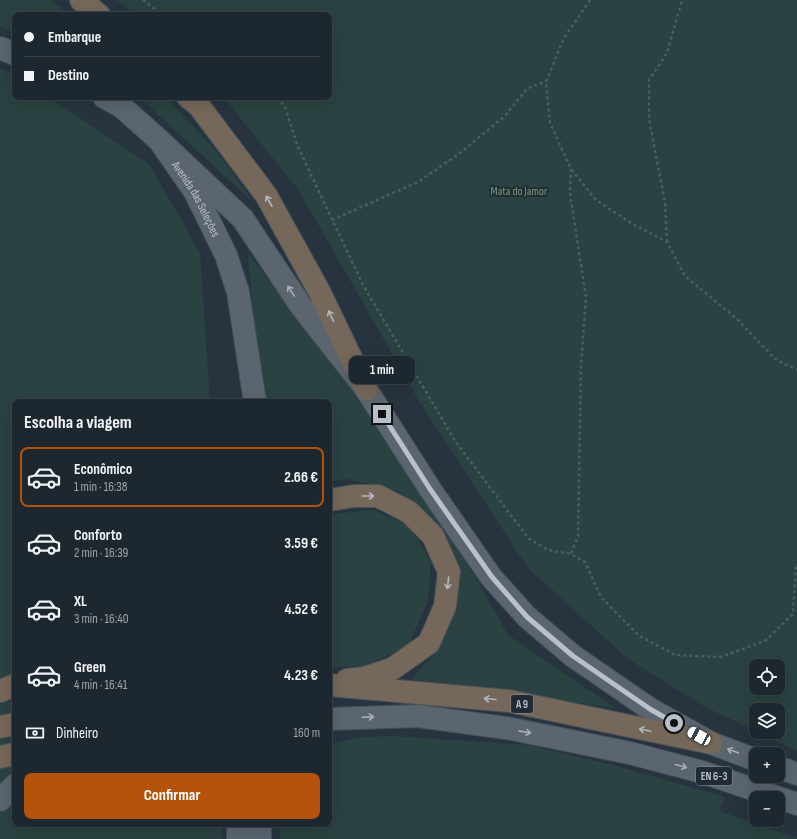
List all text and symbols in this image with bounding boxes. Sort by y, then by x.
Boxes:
text: Embarque [48,28,101,47]
text: Destino [48,66,89,85]
street label: Avenida das Seleções [167,158,223,240]
park label: Mata do Jamor [491,184,548,199]
one-way arrow [265,195,273,207]
one-way arrow [287,286,295,297]
one-way arrow [327,310,334,322]
callout: 1 min [349,356,415,384]
text: 1 min [370,362,394,378]
route end [373,405,391,423]
text: Escolha a viagem [24,412,132,433]
icon: car [26,459,62,495]
text: Econômico [74,460,132,479]
text: 2.66 € [284,468,318,487]
text: 1 min · 16:38 [74,479,128,495]
one-way arrow [361,492,374,500]
icon: car [26,525,62,561]
text: Conforto [74,526,122,545]
text: 3.59 € [284,534,318,553]
text: 2 min · 16:39 [74,545,128,561]
one-way arrow [444,576,452,589]
icon: car [26,591,62,627]
text: XL [74,592,87,611]
text: 4.52 € [284,600,318,619]
text: 3 min · 16:40 [74,611,129,627]
icon: car [26,657,62,693]
text: Green [74,658,106,677]
map controls [749,659,785,827]
button: locate [749,659,785,695]
text: 4.23 € [284,666,318,685]
text: 4 min · 16:41 [74,677,127,693]
road number: A 9 [511,695,533,713]
one-way arrow [484,696,497,703]
button: layers [749,703,785,739]
one-way arrow [361,714,374,721]
route start [665,714,683,732]
icon: cash [24,722,46,744]
text: Dinheiro [56,724,98,743]
text: 160 m [294,725,320,741]
one-way arrow [639,725,652,733]
car [686,725,712,747]
one-way arrow [518,728,531,736]
one-way arrow [728,747,740,755]
button: + [749,747,785,783]
one-way arrow [674,763,687,770]
road number: EN 6-3 [696,767,732,785]
button: Confirmar [24,773,320,819]
button: − [749,791,785,827]

